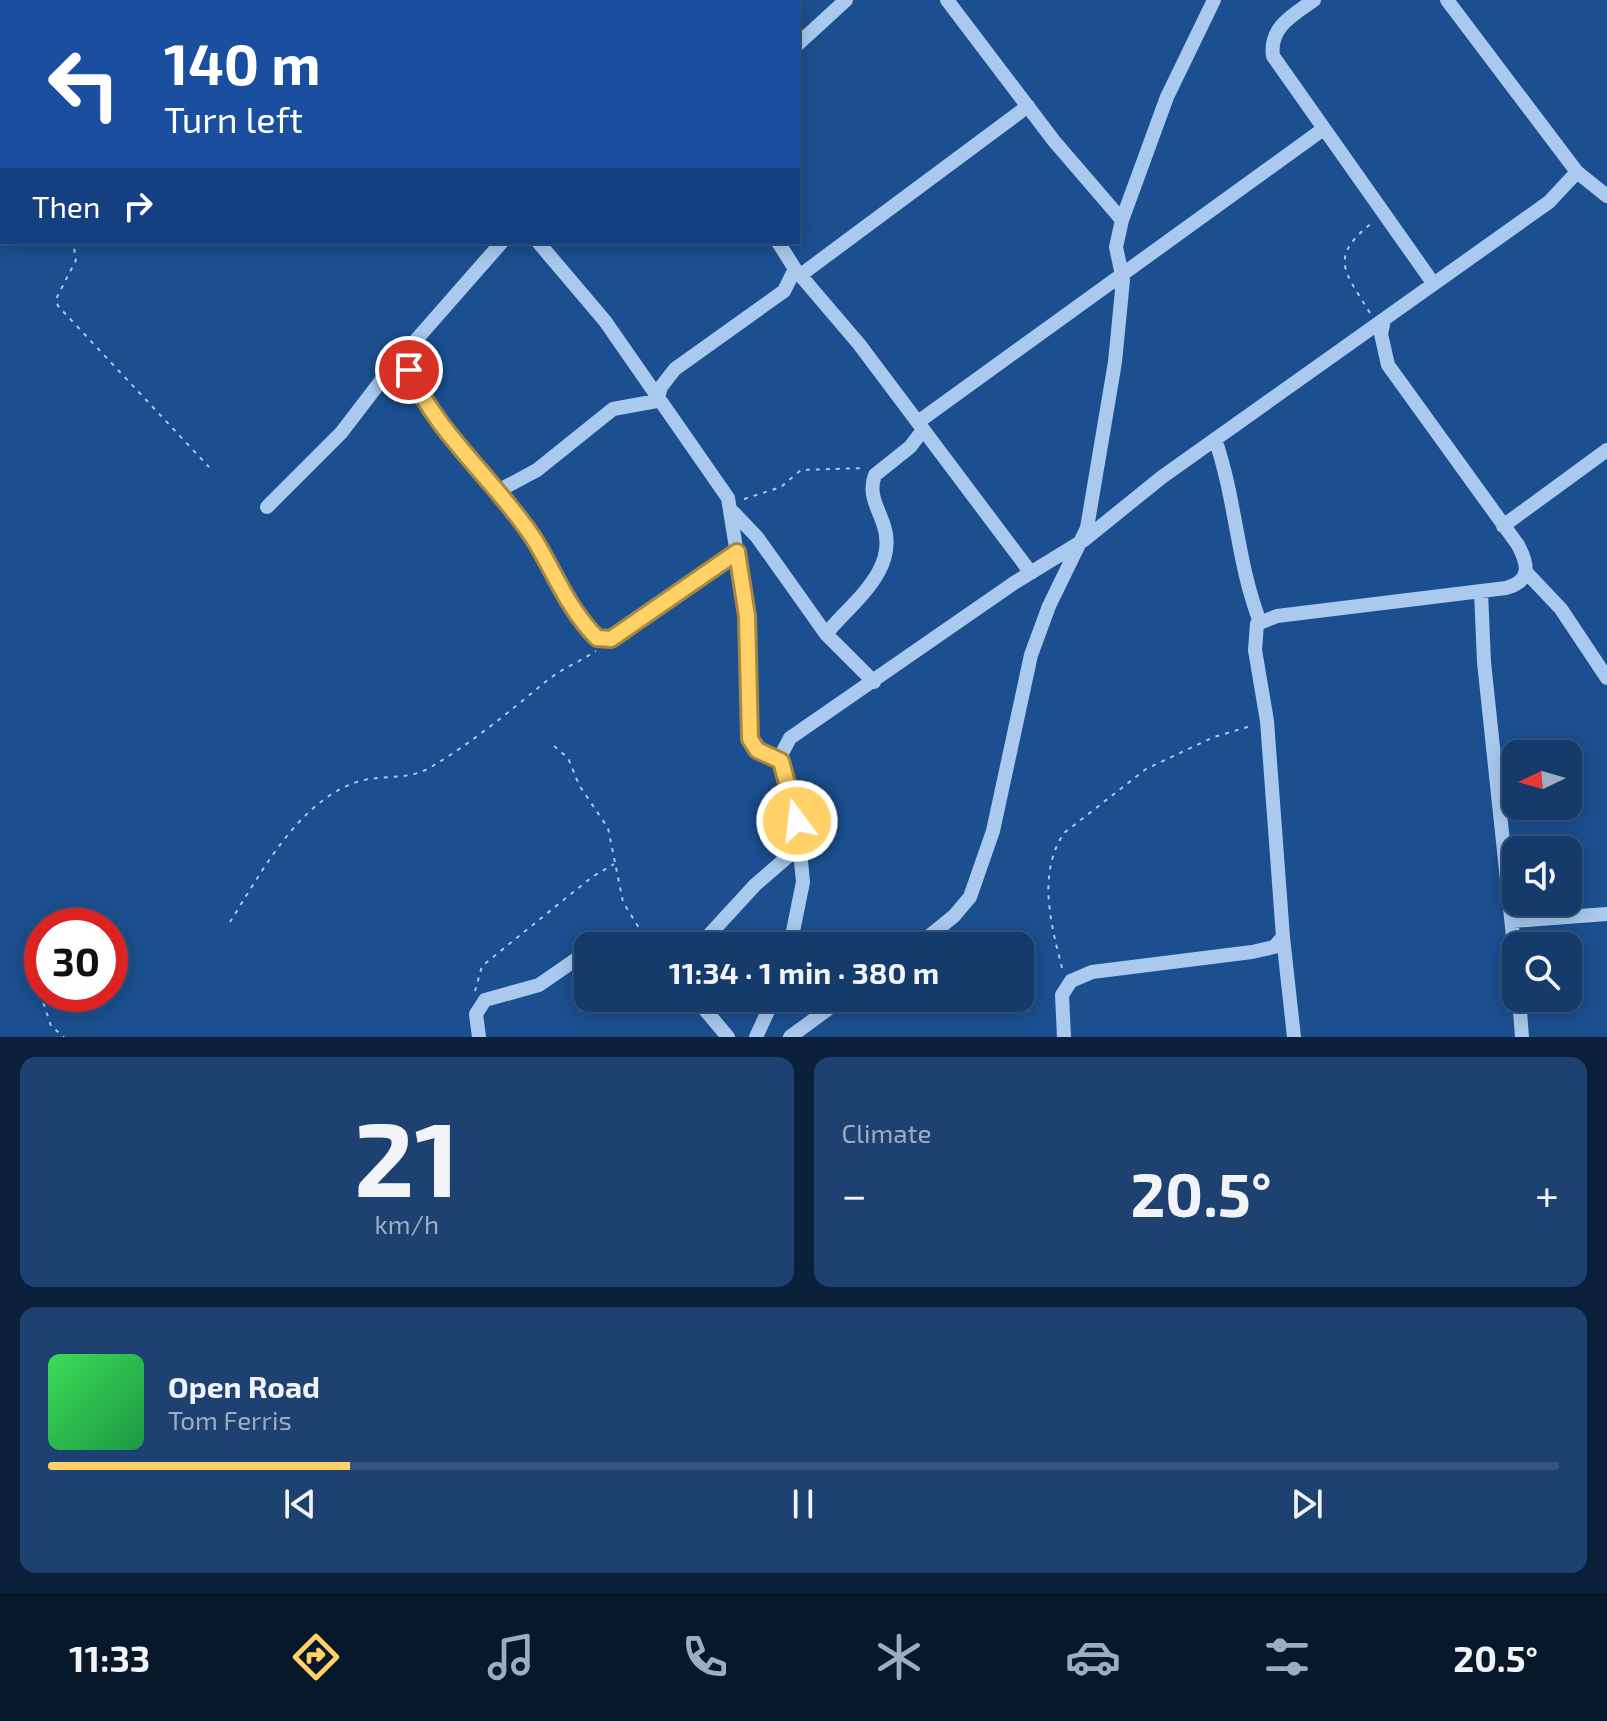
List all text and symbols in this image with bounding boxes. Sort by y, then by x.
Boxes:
text: 140 m [164,29,321,96]
icon: left [32,32,136,136]
text: Turn left [164,97,303,140]
icon: right [116,184,160,228]
text: Then [32,188,100,224]
pin [375,336,443,404]
icon: arrive [387,348,431,392]
north arrow [1502,740,1582,820]
map controls [1502,740,1582,1012]
position arrow [755,779,839,863]
button: sound [1502,836,1582,916]
speed limit sign: 30 [24,908,128,1012]
button: search [1502,932,1582,1012]
text: 11:34 · 1 min · 380 m [669,954,939,990]
text: 21 [354,1093,459,1218]
text: Climate [842,1117,931,1148]
text: 20.5° [1130,1157,1272,1229]
text: − [842,1167,867,1220]
text: + [1535,1167,1559,1220]
text: km/h [374,1208,439,1239]
text: Open Road [168,1368,320,1404]
text: Tom Ferris [168,1404,292,1435]
icon: previous [278,1482,322,1526]
icon: pause [781,1482,825,1526]
icon: next [1285,1482,1329,1526]
icon: directions [288,1629,344,1685]
icon: music [483,1629,539,1685]
icon: phone [677,1629,733,1685]
icon: climate [871,1629,927,1685]
icon: car [1065,1629,1121,1685]
icon: filters [1259,1629,1315,1685]
text: 11:33 [69,1636,150,1679]
text: 20.5° [1453,1636,1538,1679]

